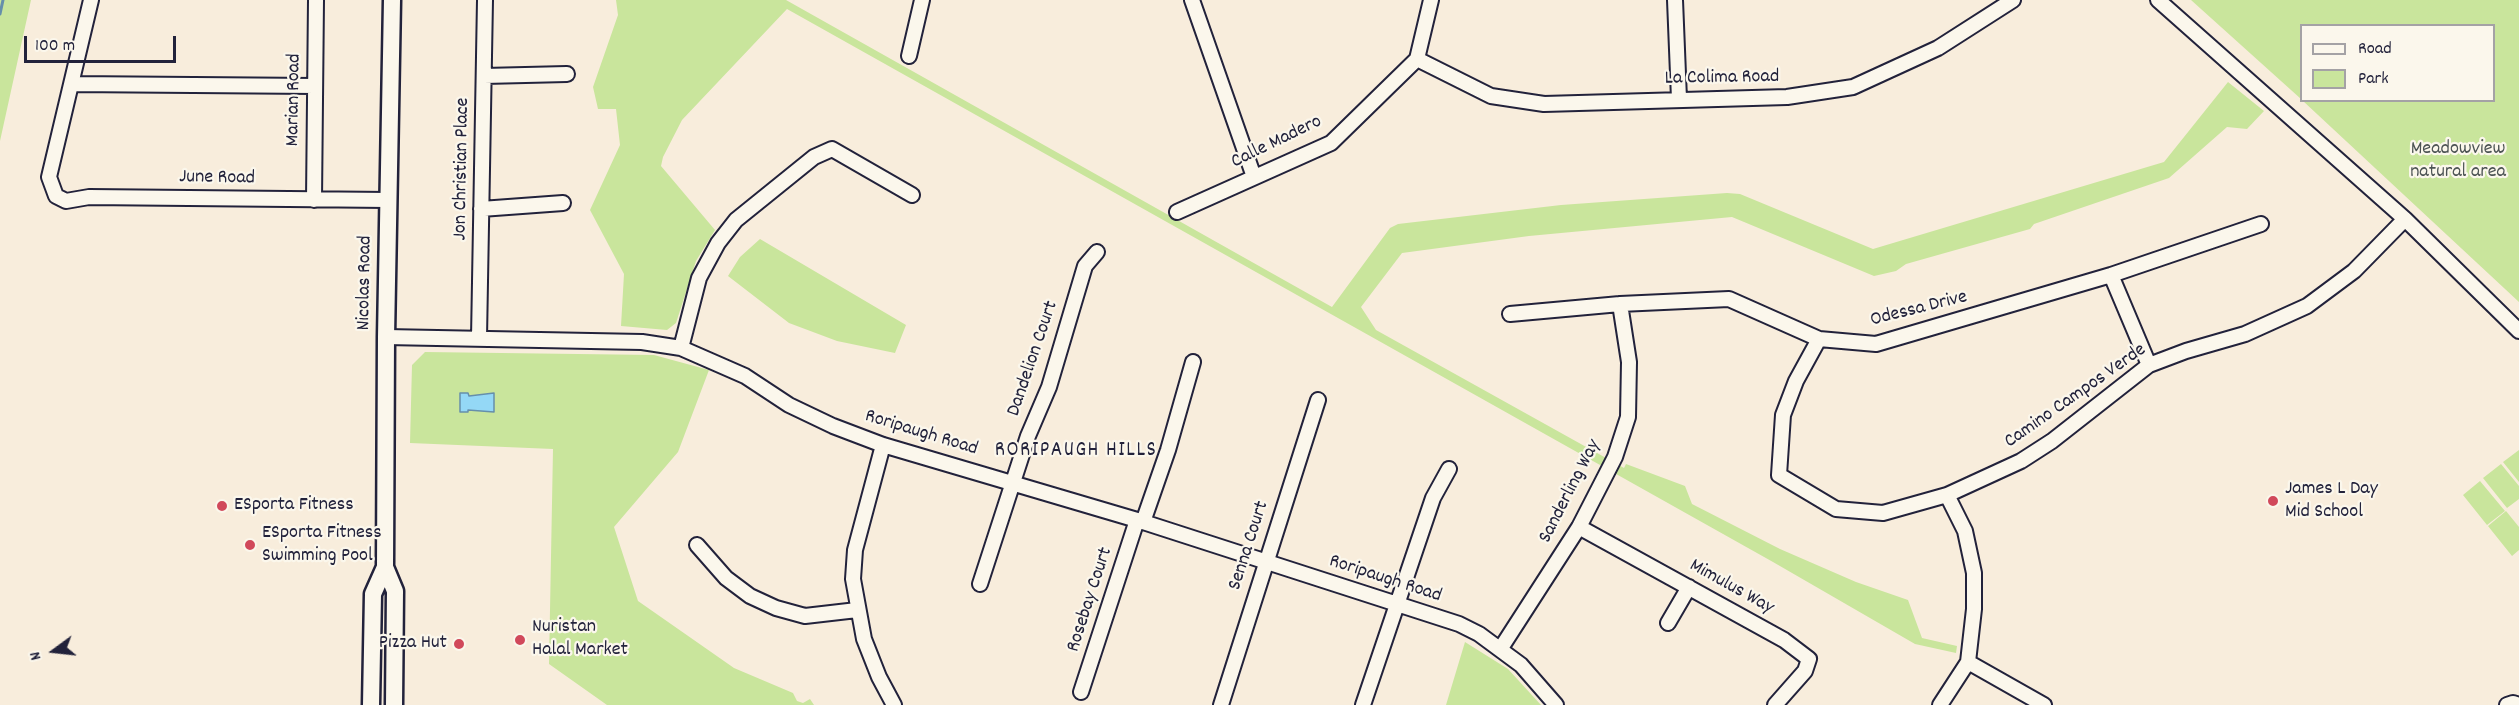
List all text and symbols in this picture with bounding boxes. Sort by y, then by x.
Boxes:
scale bar [27,24,178,62]
legend [2300,24,2495,102]
text: 100 m [35,34,75,59]
text: Road [2358,37,2392,62]
street label: Marian Road [282,53,308,147]
street label: La Colima Road [1665,66,1779,92]
text: Park [2358,67,2389,92]
street label: Jon Christian Place [450,97,476,241]
street label: Calle Madero [1228,111,1326,175]
park label: Meadowview natural area [2410,138,2506,185]
street label: June Road [179,166,255,192]
street label: Nicolas Road [353,235,379,331]
street label: Odessa Drive [1868,286,1970,334]
street label: Dandelion Court [1003,298,1065,420]
street label: Camino Campos Verde [2001,339,2151,455]
street label: Roripaugh Road [862,405,980,463]
street label: Sanderling Way [1535,436,1607,548]
district label: RORIPAUGH HILLS [995,439,1157,465]
place label: James L Day Mid School [2285,478,2378,525]
place label: ESporta Fitness [234,494,354,518]
marker: James L Day Mid School [2266,494,2280,508]
street label: Senna Court [1224,498,1276,594]
marker: ESporta Fitness [215,499,229,513]
place label: ESporta Fitness Swimming Pool [262,522,382,569]
marker: ESporta Fitness Swimming Pool [243,538,257,552]
street label: Rosebay Court [1063,545,1119,655]
street label: Roripaugh Road [1326,551,1444,609]
street label: Mimulus Way [1684,555,1778,621]
place label: Nuristan Halal Market [532,616,628,663]
north arrow [24,621,84,681]
place label: Pizza Hut [379,632,447,656]
marker: Nuristan Halal Market [513,633,527,647]
marker: Pizza Hut [452,637,466,651]
text: N [24,649,48,663]

